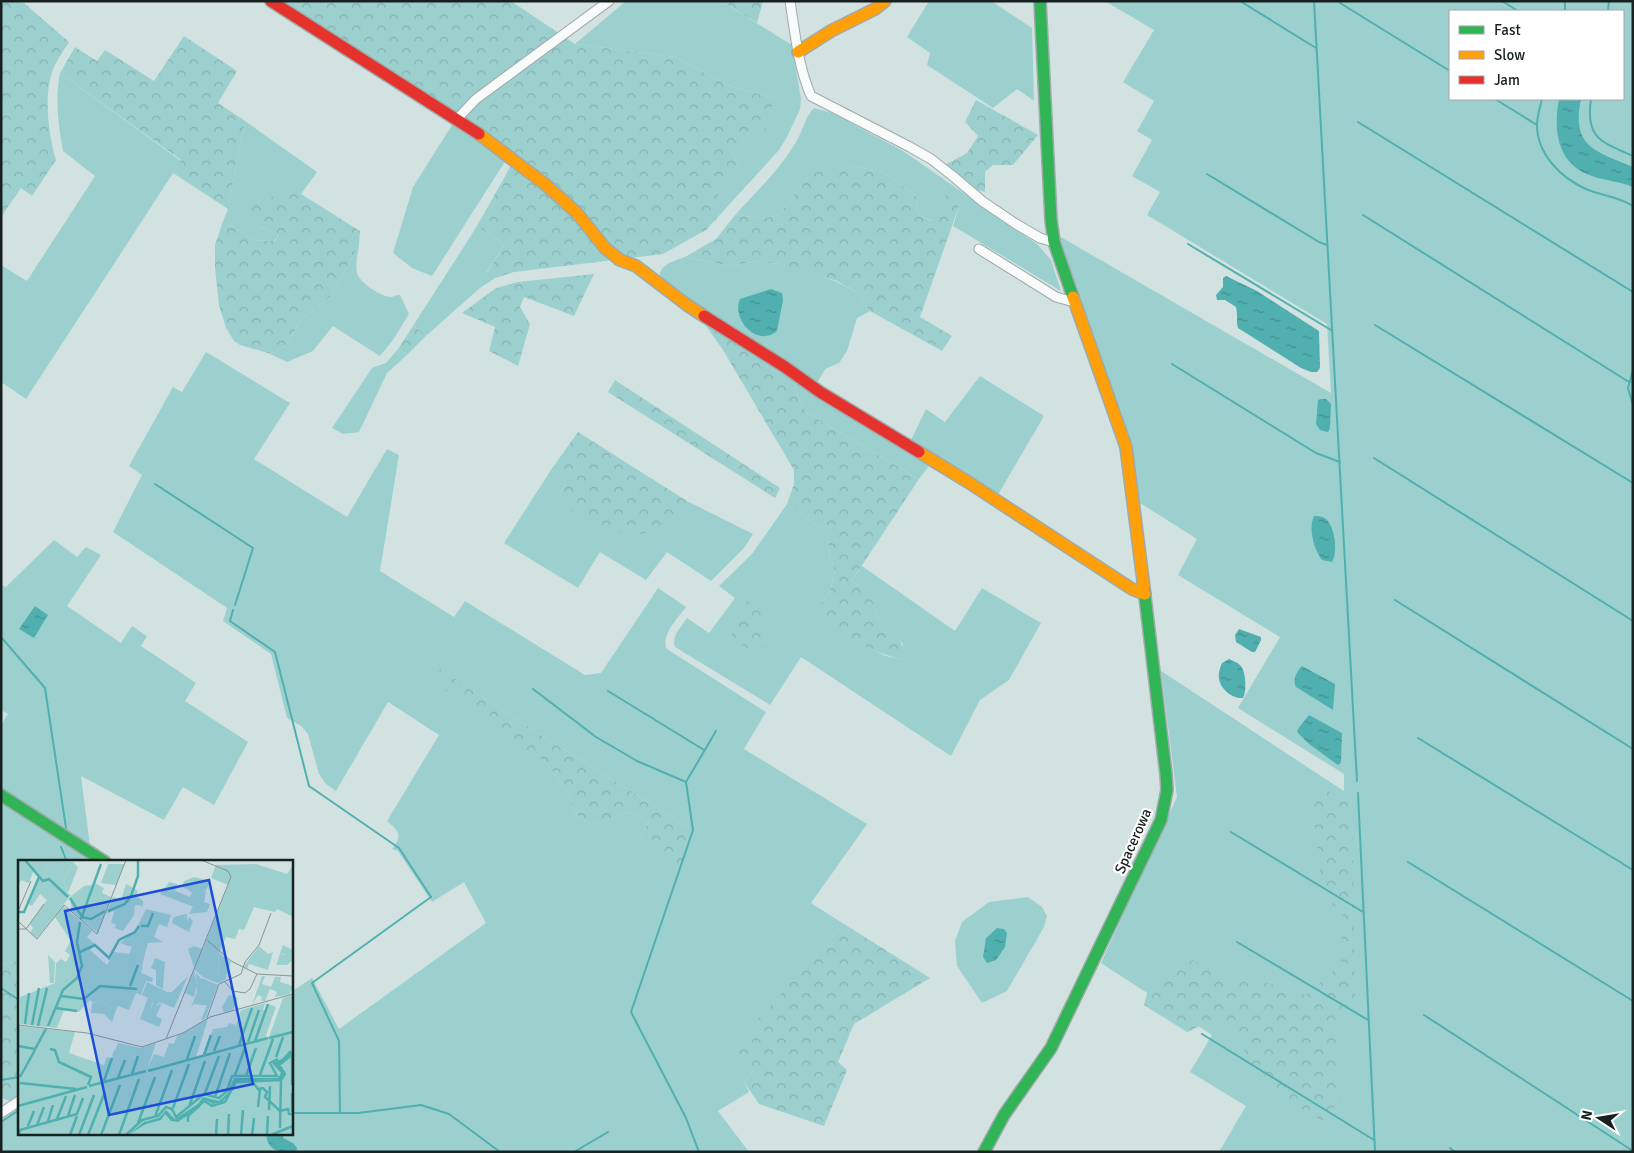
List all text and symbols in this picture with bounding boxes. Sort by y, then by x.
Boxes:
legend [1449,10,1624,100]
text: Fast [1494,21,1521,39]
text: Slow [1494,46,1525,64]
text: Jam [1494,71,1520,89]
street label: Spacerowa [1111,806,1155,876]
inset map [18,860,292,1136]
north arrow [1574,1093,1624,1143]
text: N [1577,1109,1596,1122]

